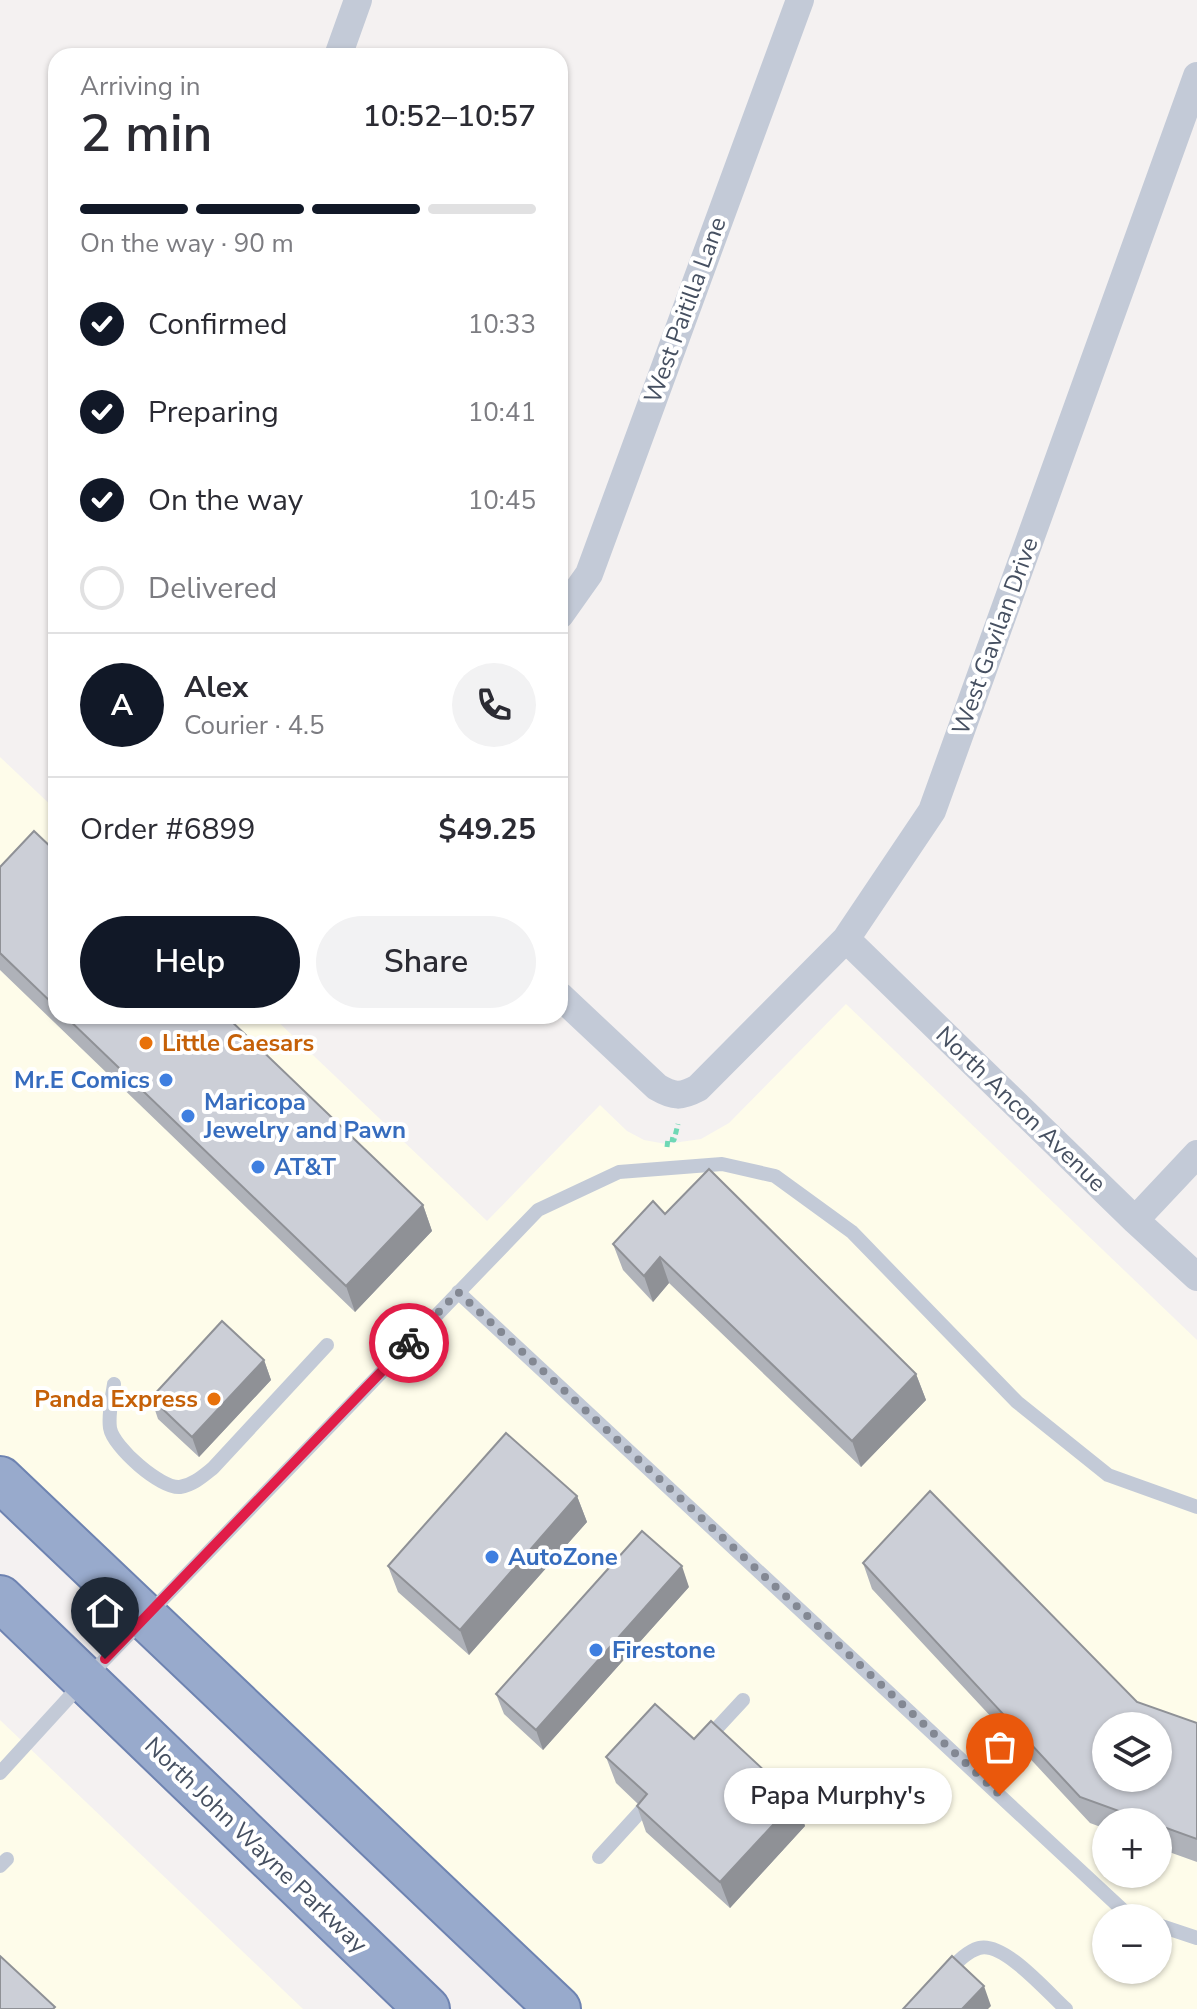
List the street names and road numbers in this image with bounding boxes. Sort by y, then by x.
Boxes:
street label: West Paitilla Lane [636,212,734,408]
street label: West Gavilan Drive [944,533,1046,739]
street label: North Ancon Avenue [929,1019,1113,1199]
street label: North John Wayne Parkway [138,1730,375,1960]

